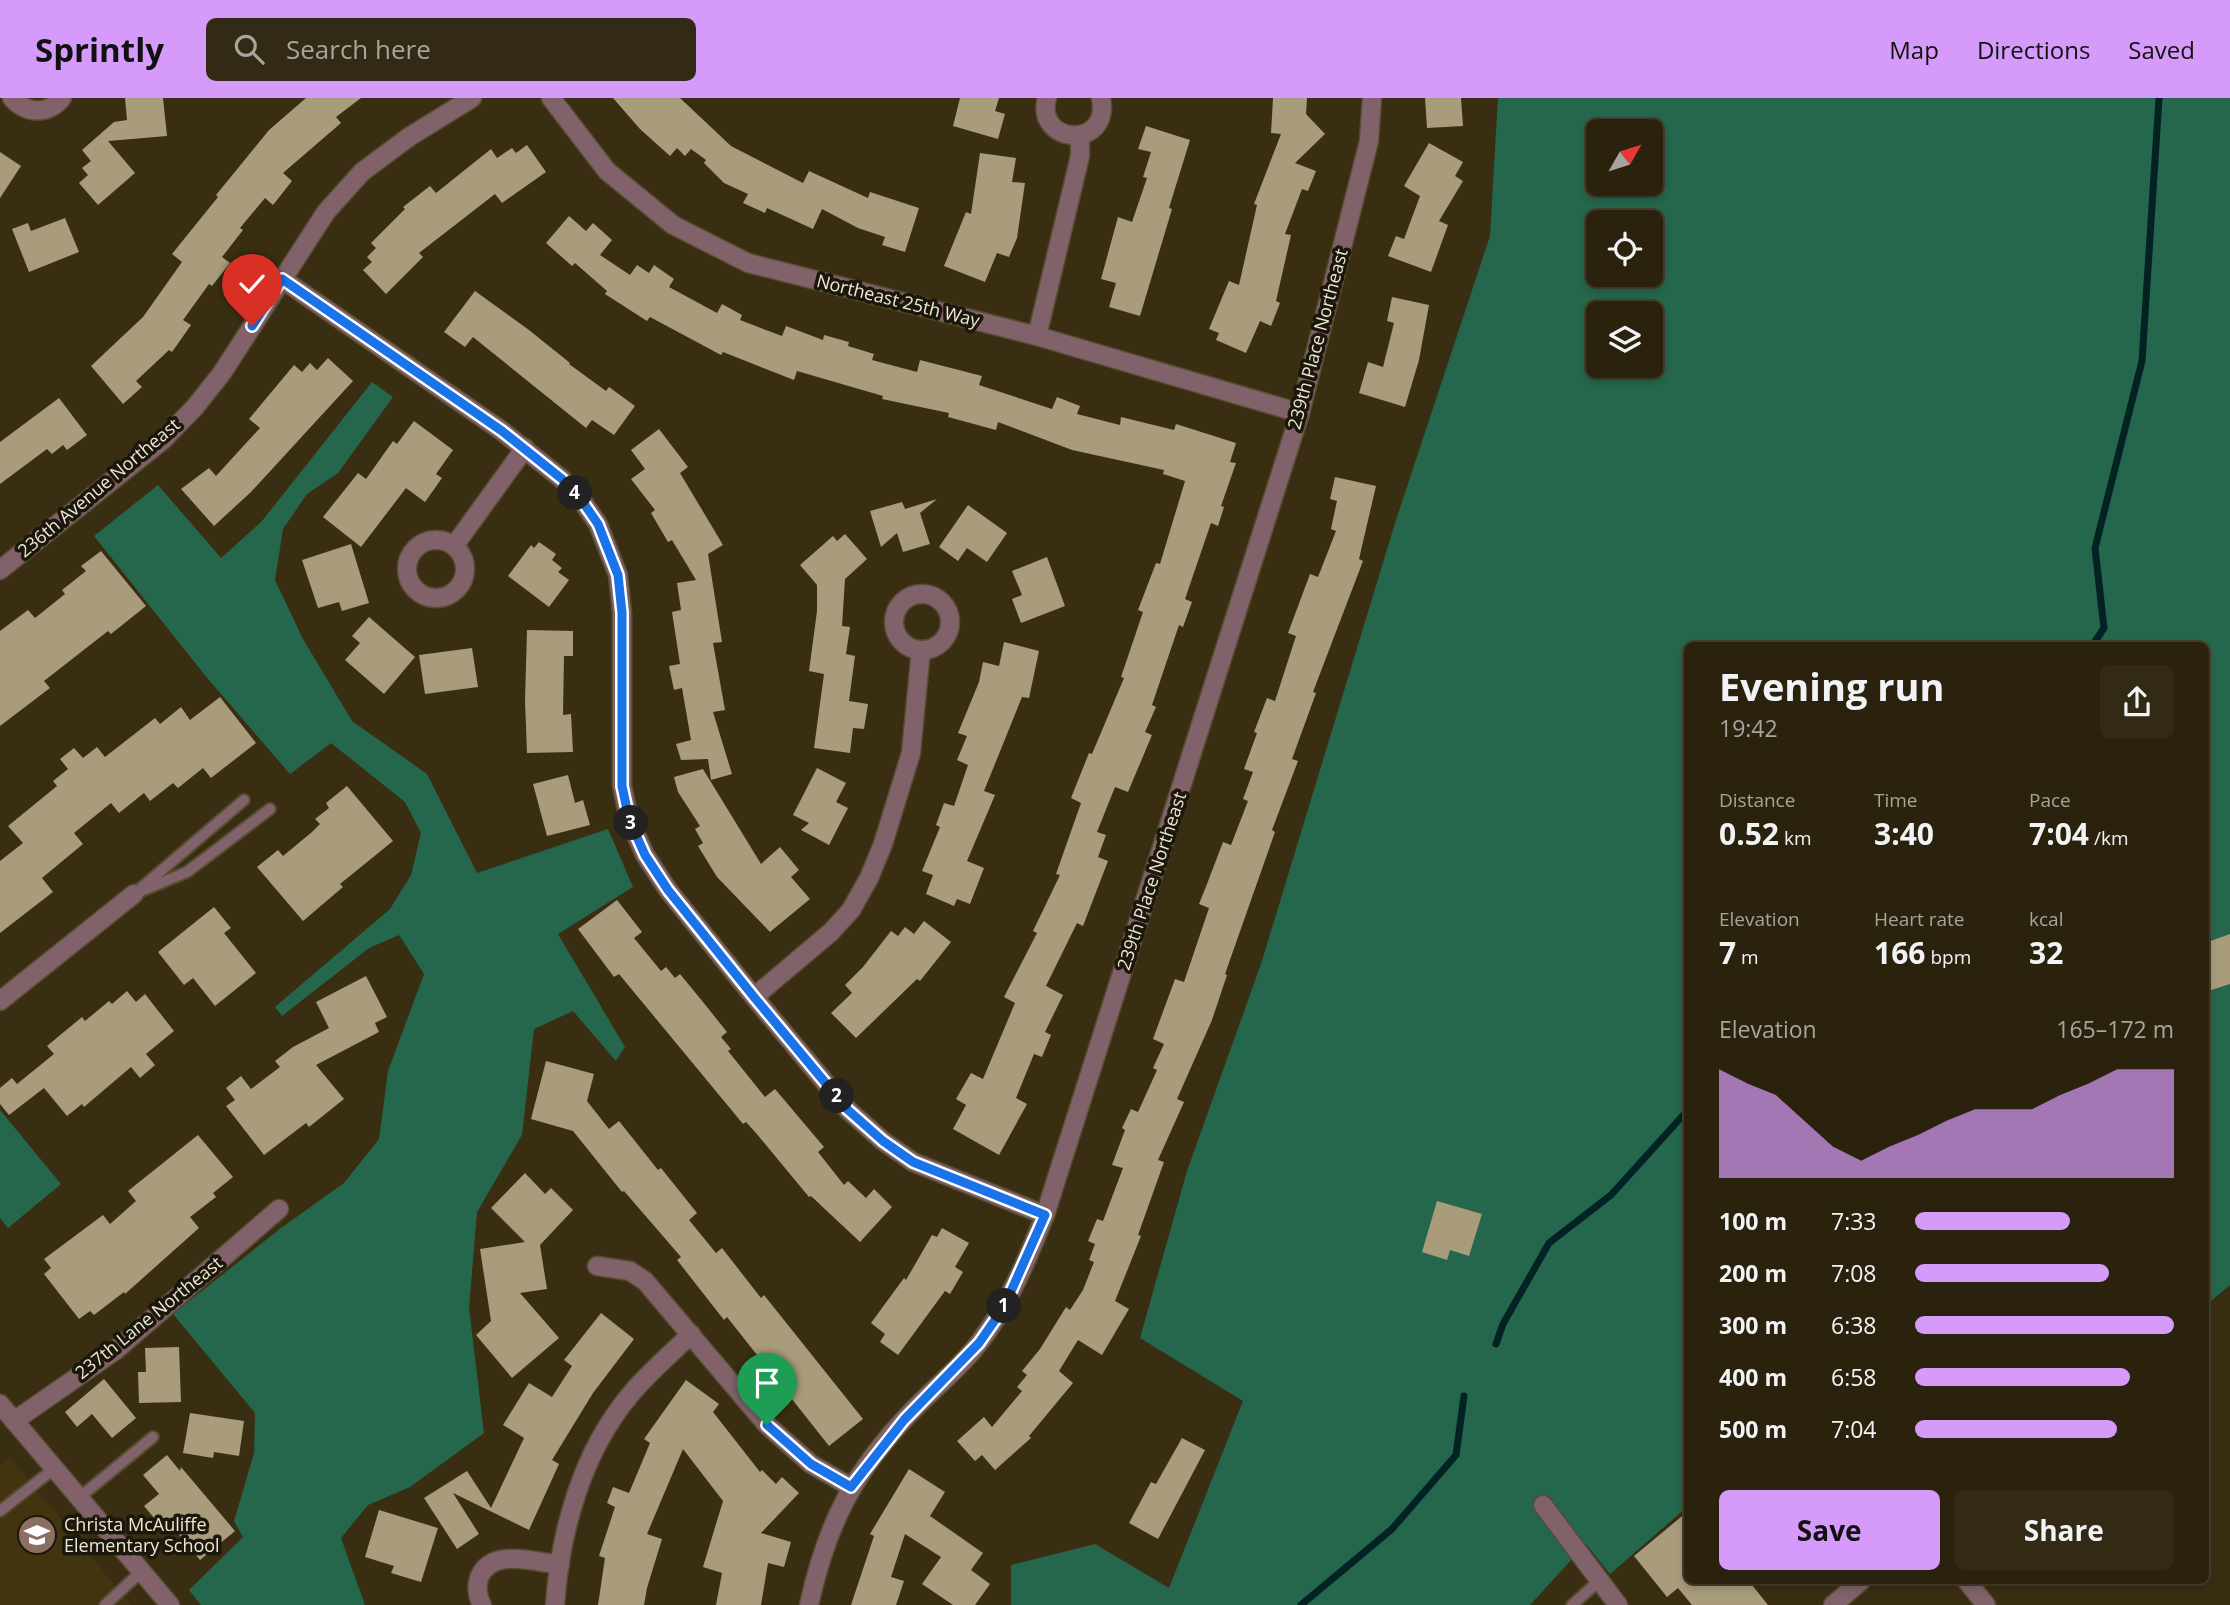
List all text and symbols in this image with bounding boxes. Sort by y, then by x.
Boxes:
search box [206,18,696,81]
text: Sprintly [35,27,164,72]
icon: search [230,30,268,68]
text: Search here [286,31,431,67]
text: Map [1889,33,1939,66]
text: Directions [1977,33,2090,66]
text: Saved [2128,33,2195,66]
north arrow [1586,119,1662,196]
map controls [1586,119,1663,378]
button: locate [1586,210,1663,287]
street label: 239th Place Northeast [1281,246,1353,432]
pin [222,254,282,326]
icon: check [233,265,271,303]
street label: Northeast 25th Way [814,268,983,332]
button: layers [1586,301,1663,378]
street label: 236th Avenue Northeast [12,412,184,562]
pin: 4 [558,476,592,510]
text: 4 [569,479,580,505]
text: Evening run [1719,660,1944,712]
button: share [2100,665,2174,739]
text: 19:42 [1719,712,1778,744]
text: Distance [1719,787,1795,813]
text: Time [1874,787,1918,813]
text: Pace [2029,787,2071,813]
street label: 239th Place Northeast [1111,788,1191,973]
pin: 3 [614,806,648,840]
text: 3 [625,809,636,835]
text: 0.52 [1719,813,1779,854]
text: 3:40 [1874,813,1934,854]
text: 7:04 [2029,813,2089,854]
text: km [1779,825,1812,851]
text: /km [2089,825,2129,851]
text: Elevation [1719,906,1800,932]
text: Heart rate [1874,906,1964,932]
text: kcal [2029,906,2063,932]
text: 7 [1719,932,1736,973]
text: 166 [1874,932,1925,973]
text: 32 [2029,932,2063,973]
text: m [1736,944,1759,970]
text: bpm [1925,944,1971,970]
text: Elevation [1719,1013,1817,1045]
text: 165–172 m [2056,1013,2174,1045]
pin: 2 [820,1079,854,1114]
text: 2 [831,1082,842,1108]
text: 100 m [1719,1205,1787,1237]
text: 7:33 [1831,1205,1877,1237]
street label: 237th Lane Northeast [70,1250,227,1384]
text: 200 m [1719,1257,1787,1289]
text: 7:08 [1831,1257,1877,1289]
pin: 1 [986,1288,1021,1324]
text: 1 [998,1292,1009,1318]
text: 300 m [1719,1309,1787,1341]
text: 6:38 [1831,1309,1877,1341]
pin [737,1353,797,1425]
text: 400 m [1719,1361,1787,1393]
text: 6:58 [1831,1361,1877,1393]
icon: arrive [748,1364,786,1402]
text: 500 m [1719,1413,1787,1445]
text: 7:04 [1831,1413,1877,1445]
button: Save [1719,1490,1940,1570]
button: Share [1954,1490,2174,1570]
place label: Christa McAuliffe Elementary School [64,1512,220,1557]
school or university icon: Christa McAuliffe Elementary School [16,1514,58,1556]

